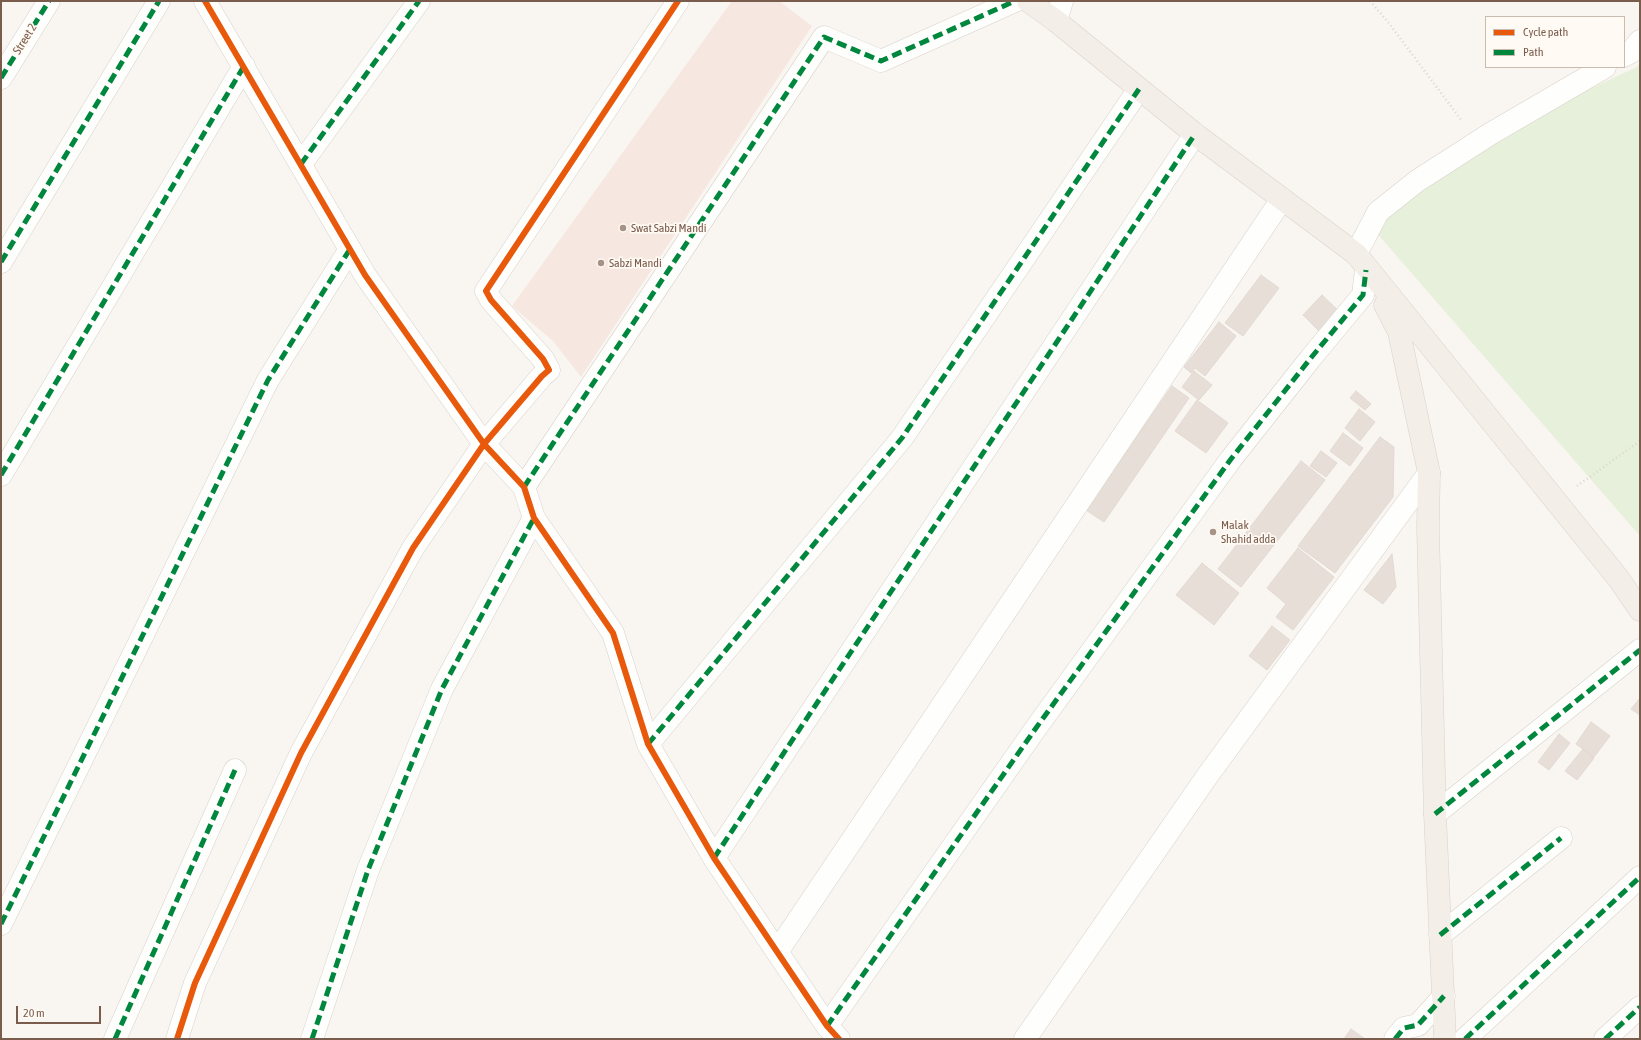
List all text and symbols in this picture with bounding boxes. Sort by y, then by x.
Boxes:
legend [1485,16,1625,68]
street label: Street 2 [10,21,40,57]
text: Cycle path [1523,25,1568,39]
text: Path [1523,45,1544,59]
place label: Swat Sabzi Mandi [631,221,706,235]
marker: Swat Sabzi Mandi [618,223,628,233]
place label: Sabzi Mandi [609,256,662,270]
marker: Sabzi Mandi [596,258,606,268]
place label: Malak Shahid adda [1221,518,1276,546]
marker: Malak Shahid adda [1208,527,1218,537]
scale bar [18,998,103,1024]
text: 20 m [23,1006,45,1020]

